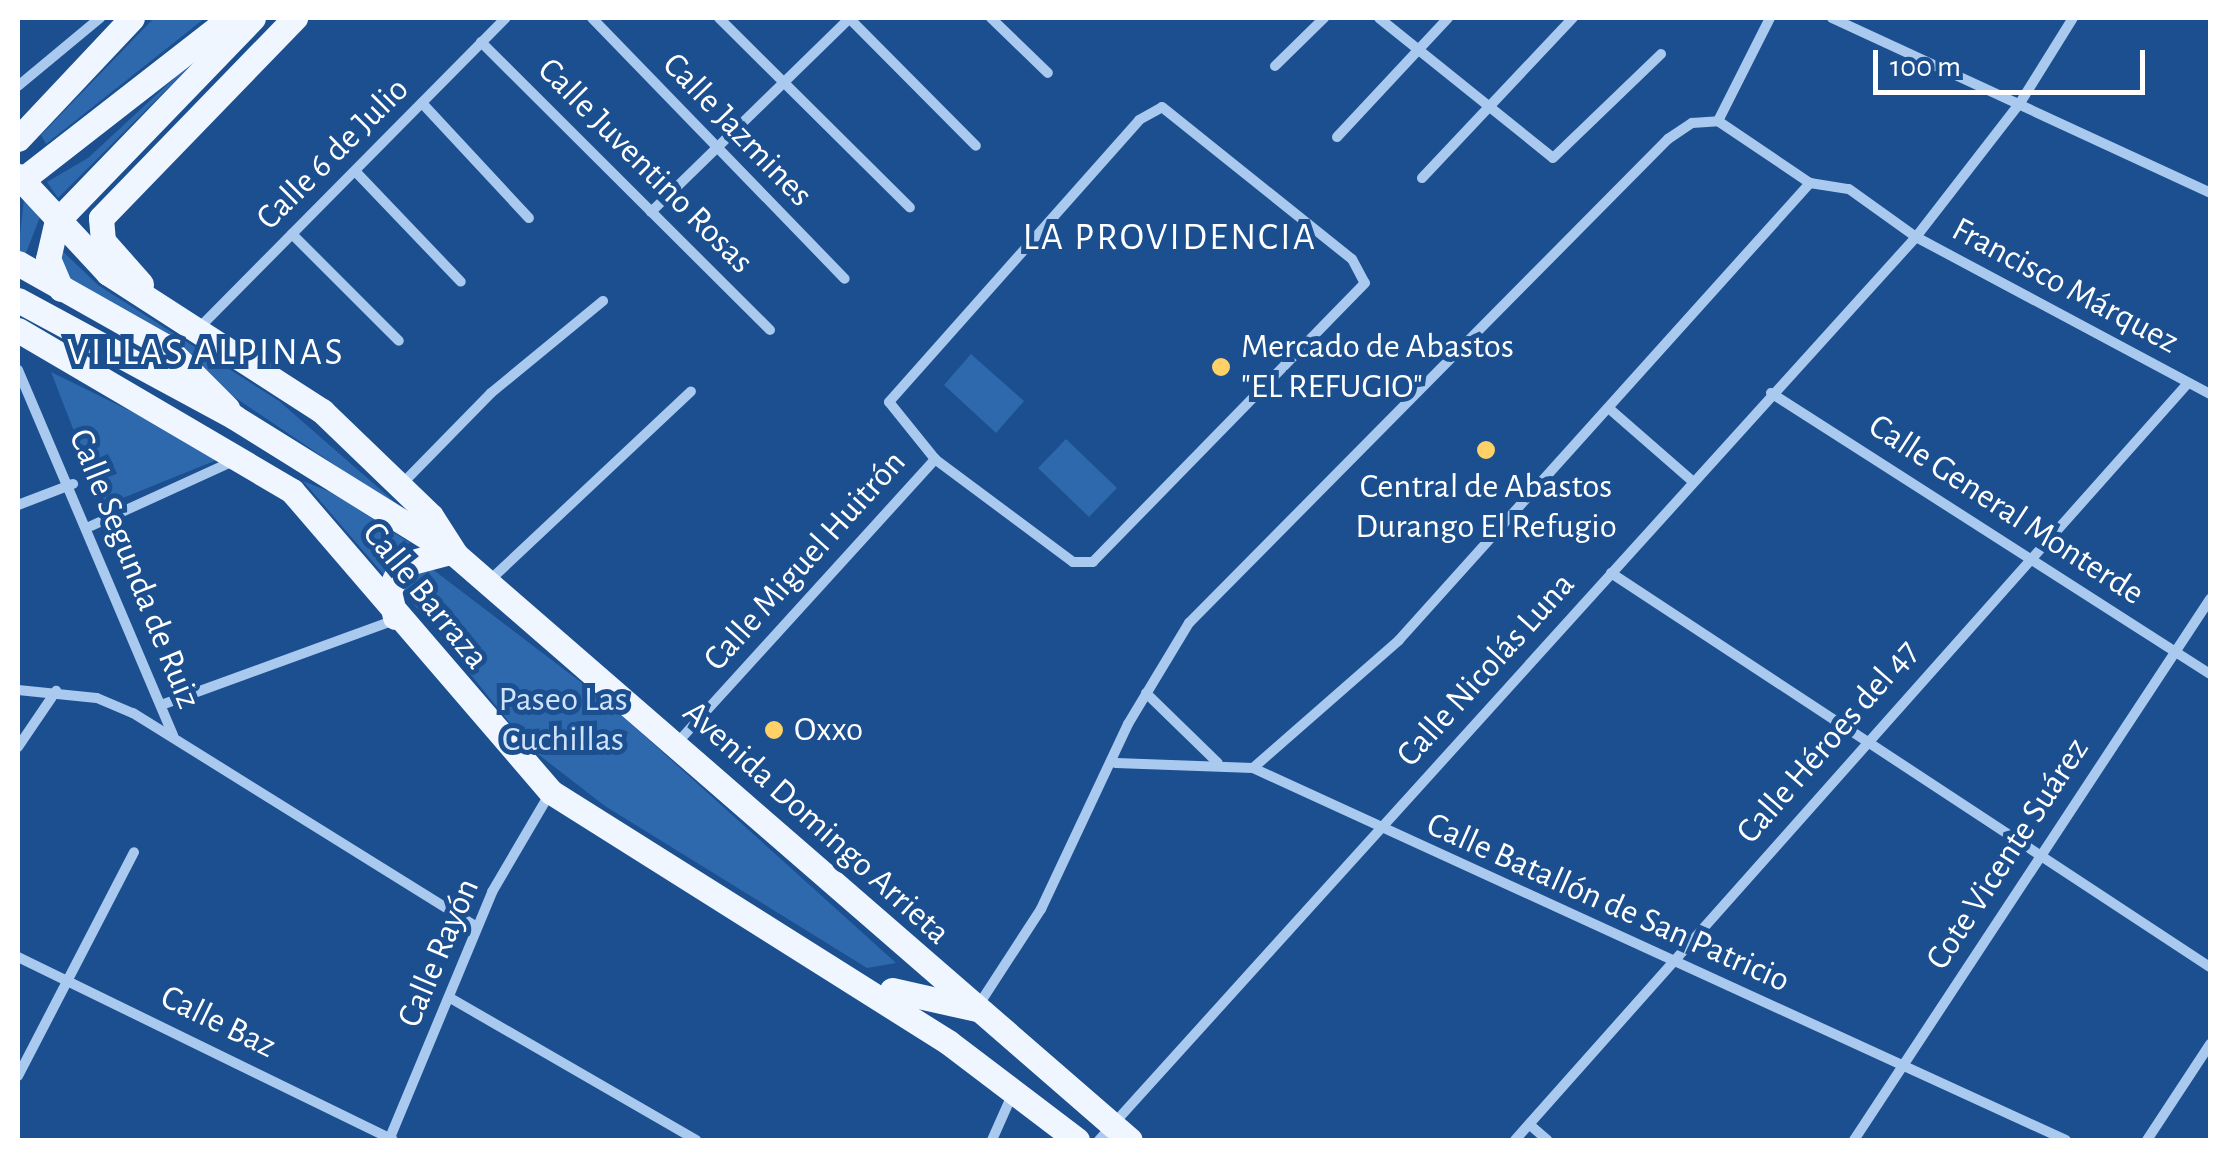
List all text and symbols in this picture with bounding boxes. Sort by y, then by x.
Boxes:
scale bar [1878,30,2150,92]
street label: Calle Jazmines [653,44,821,216]
street label: Calle Juventino Rosas [528,49,762,283]
text: 100 m [1890,52,1961,82]
street label: Calle 6 de Julio [248,69,418,239]
street label: Francisco Márquez [1944,209,2186,363]
district label: LA PROVIDENCIA [1023,216,1317,262]
place label: Mercado de Abastos "EL REFUGIO" [1241,326,1514,408]
district label: VILLAS ALPINAS [67,331,345,377]
marker: Mercado de Abastos "EL REFUGIO" [1210,356,1232,378]
street label: Calle General Monterde [1860,405,2152,615]
street label: Calle Segunda de Ruiz [59,423,209,715]
marker: Central de Abastos Durango El Refugio [1475,439,1497,461]
street label: Calle Miguel Huitrón [695,442,915,680]
place label: Central de Abastos Durango El Refugio [1355,466,1617,548]
street label: Calle Barraza [353,514,497,678]
street label: Calle Nicolás Luna [1388,564,1584,776]
street label: Calle Héroes del 47 [1728,631,1928,853]
park label: Paseo Las Cuchillas [498,679,628,761]
street label: Avenida Domingo Arrieta [674,692,958,954]
place label: Oxxo [794,709,863,751]
marker: Oxxo [763,719,785,741]
street label: Cote Vicente Suárez [1917,730,2099,978]
street label: Calle Batallón de San Patricio [1420,804,1796,1002]
street label: Calle Rayón [389,872,489,1034]
street label: Calle Baz [154,976,282,1068]

